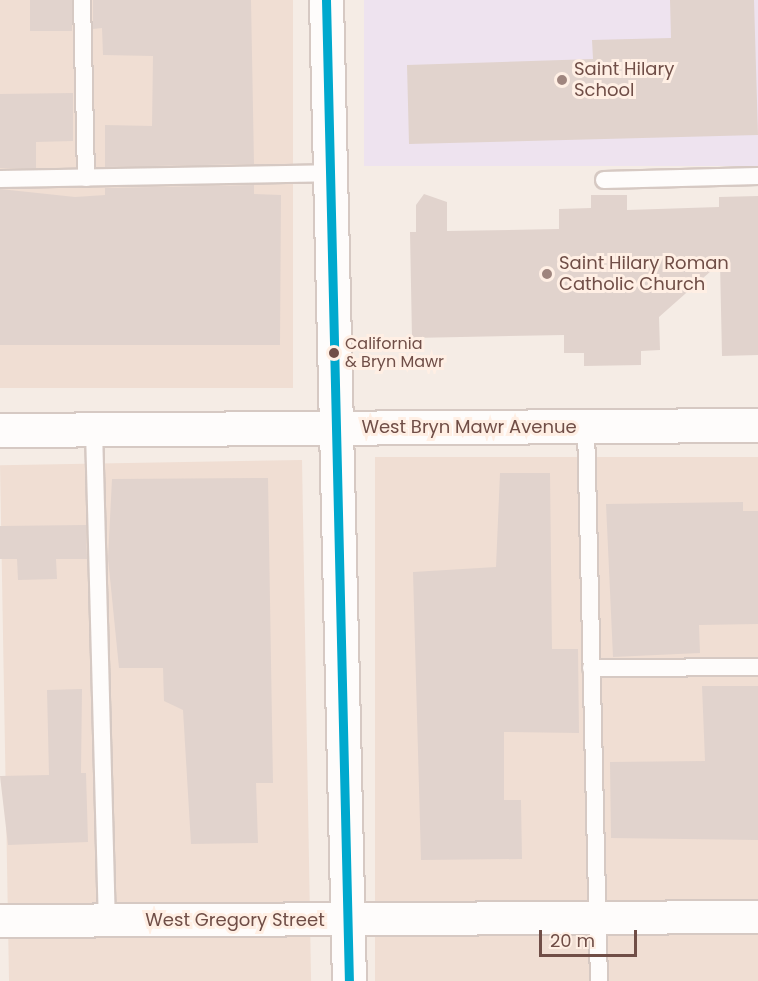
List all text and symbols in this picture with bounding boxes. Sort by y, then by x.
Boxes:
place label: Saint Hilary School [574,59,674,101]
marker: Saint Hilary School [555,73,569,87]
place label: Saint Hilary Roman Catholic Church [559,253,729,296]
marker: Saint Hilary Roman Catholic Church [540,267,554,281]
place label: California & Bryn Mawr [345,334,444,372]
marker: California & Bryn Mawr [328,347,340,359]
street label: West Bryn Mawr Avenue [361,416,577,438]
street label: West Gregory Street [145,909,325,931]
scale bar [542,918,640,956]
text: 20 m [550,928,595,953]

